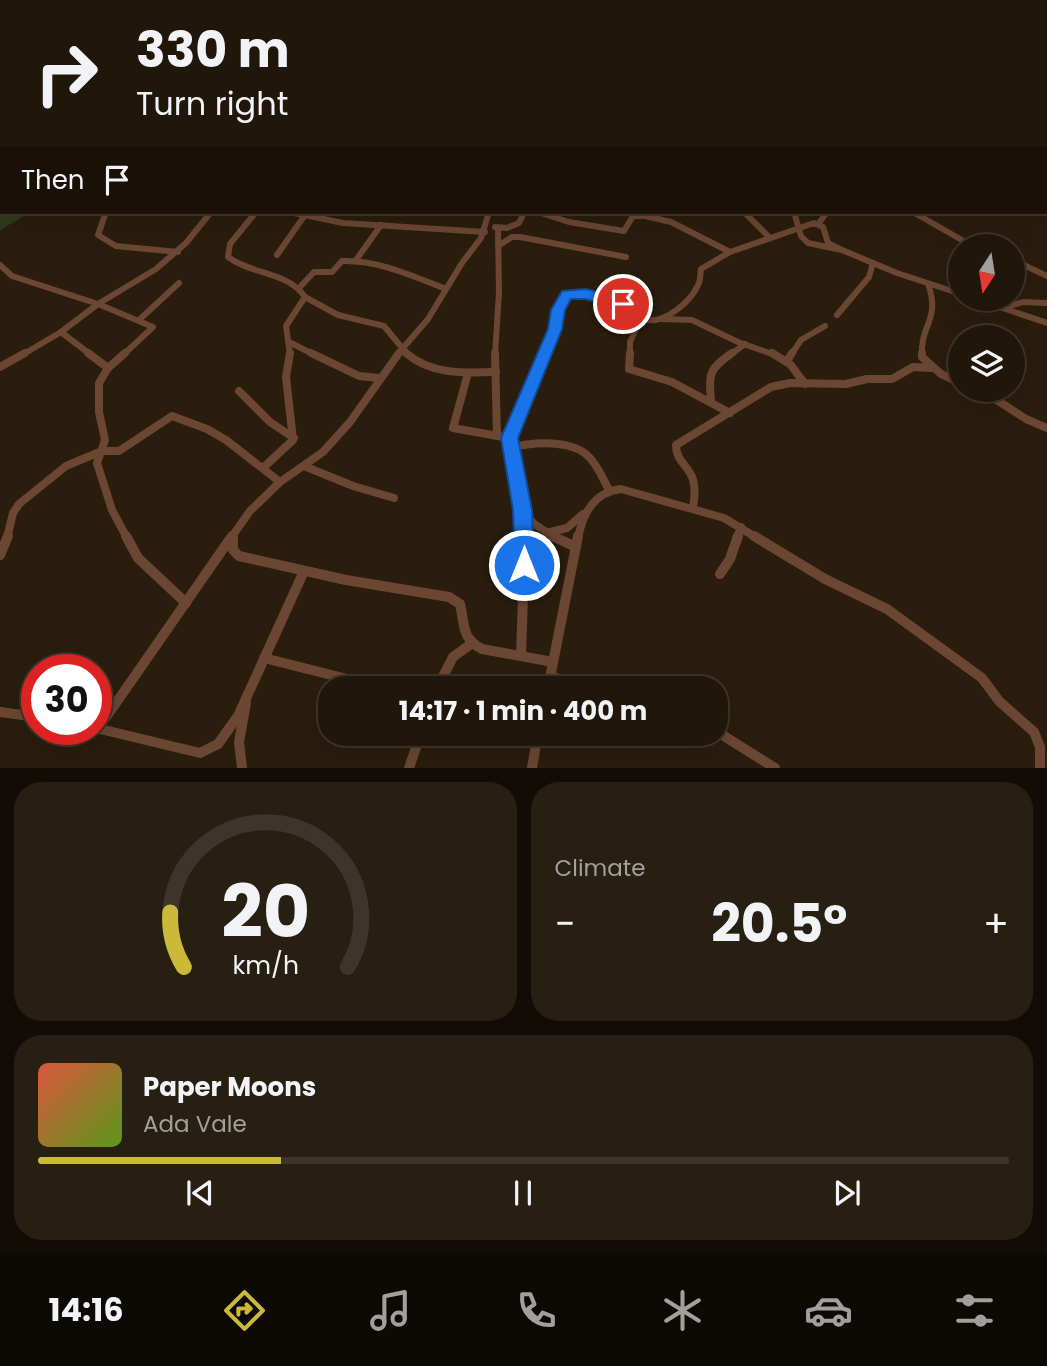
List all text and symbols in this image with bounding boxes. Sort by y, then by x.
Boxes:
text: 330 m [136,16,290,84]
icon: right [21,28,112,119]
text: Turn right [136,81,288,126]
icon: arrive [98,161,136,199]
text: Then [21,162,84,198]
north arrow [948,234,1026,312]
map controls [948,234,1025,402]
pin [593,274,653,334]
icon: arrive [604,285,642,323]
button: layers [948,325,1025,402]
position arrow [487,528,561,602]
speed limit sign: 30 [21,654,112,745]
text: 14:17 · 1 min · 400 m [399,693,647,729]
text: Climate [555,852,645,884]
text: 20 [221,862,310,963]
text: 20.5° [711,887,847,960]
text: − [555,897,575,950]
text: + [983,897,1009,950]
text: km/h [232,948,299,983]
text: Paper Moons [143,1069,316,1105]
text: Ada Vale [143,1108,247,1140]
icon: previous [181,1174,219,1212]
icon: pause [504,1174,542,1212]
icon: next [828,1174,866,1212]
icon: directions [220,1286,269,1335]
icon: music [366,1286,415,1335]
icon: phone [512,1286,561,1335]
icon: climate [658,1286,707,1335]
icon: car [804,1286,853,1335]
icon: filters [950,1286,999,1335]
text: 14:16 [48,1287,124,1332]

